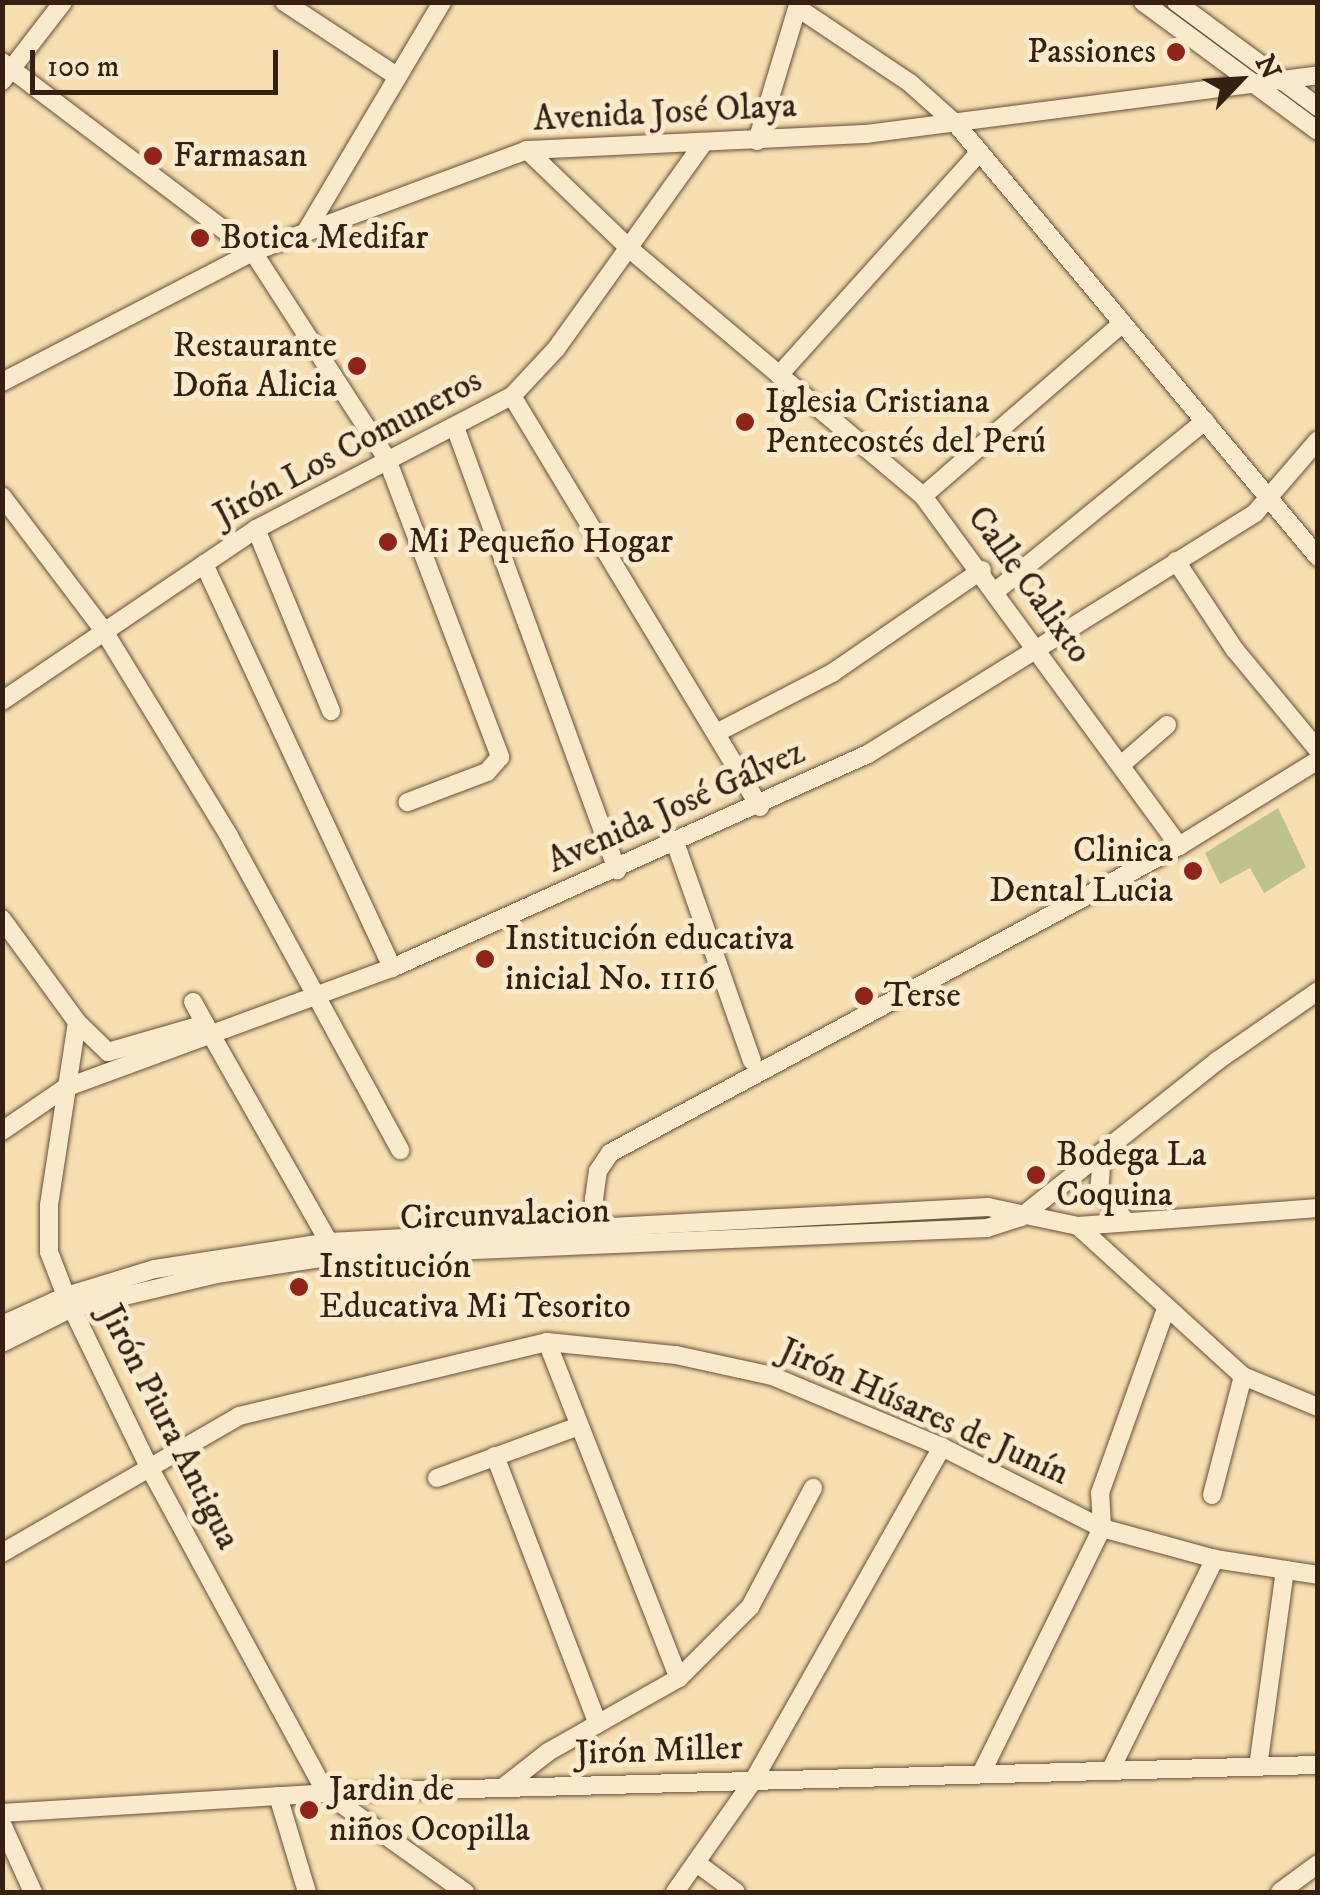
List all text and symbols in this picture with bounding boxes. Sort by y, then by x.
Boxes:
scale bar [35,30,282,92]
north arrow [1190,30,1290,130]
place label: Passiones [1027,31,1156,73]
marker: Passiones [1165,41,1187,63]
text: 100 m [47,49,119,86]
text: N [1247,49,1288,85]
street label: Avenida José Olaya [532,85,798,141]
place label: Farmasan [173,135,307,177]
marker: Farmasan [142,145,164,167]
place label: Botica Medifar [220,217,428,259]
marker: Botica Medifar [189,227,211,249]
place label: Restaurante Doña Alicia [172,325,337,407]
marker: Restaurante Doña Alicia [346,355,368,377]
street label: Jirón Los Comuneros [207,360,489,536]
place label: Iglesia Cristiana Pentecostés del Perú [765,381,1046,463]
marker: Iglesia Cristiana Pentecostés del Perú [734,411,756,433]
street label: Calle Calixto [958,498,1100,672]
place label: Mi Pequeño Hogar [408,521,673,563]
marker: Mi Pequeño Hogar [377,531,399,553]
street label: Avenida José Gálvez [541,731,811,883]
place label: Clinica Dental Lucia [989,830,1173,912]
marker: Clinica Dental Lucia [1182,860,1204,882]
place label: Institución educativa inicial No. 1116 [505,918,794,1000]
marker: Institución educativa inicial No. 1116 [474,948,496,970]
place label: Terse [884,975,961,1017]
marker: Terse [853,985,875,1007]
place label: Bodega La Coquina [1056,1134,1207,1216]
marker: Bodega La Coquina [1025,1164,1047,1186]
street label: Circunvalacion [399,1190,611,1240]
place label: Institución Educativa Mi Tesorito [319,1246,631,1328]
marker: Institución Educativa Mi Tesorito [288,1276,310,1298]
street label: Jirón Piura Antigua [89,1298,249,1556]
street label: Jirón Húsares de Junín [773,1329,1075,1495]
street label: Jirón Miller [575,1727,743,1775]
place label: Jardin de niños Ocopilla [329,1769,530,1851]
marker: Jardin de niños Ocopilla [298,1799,320,1821]

